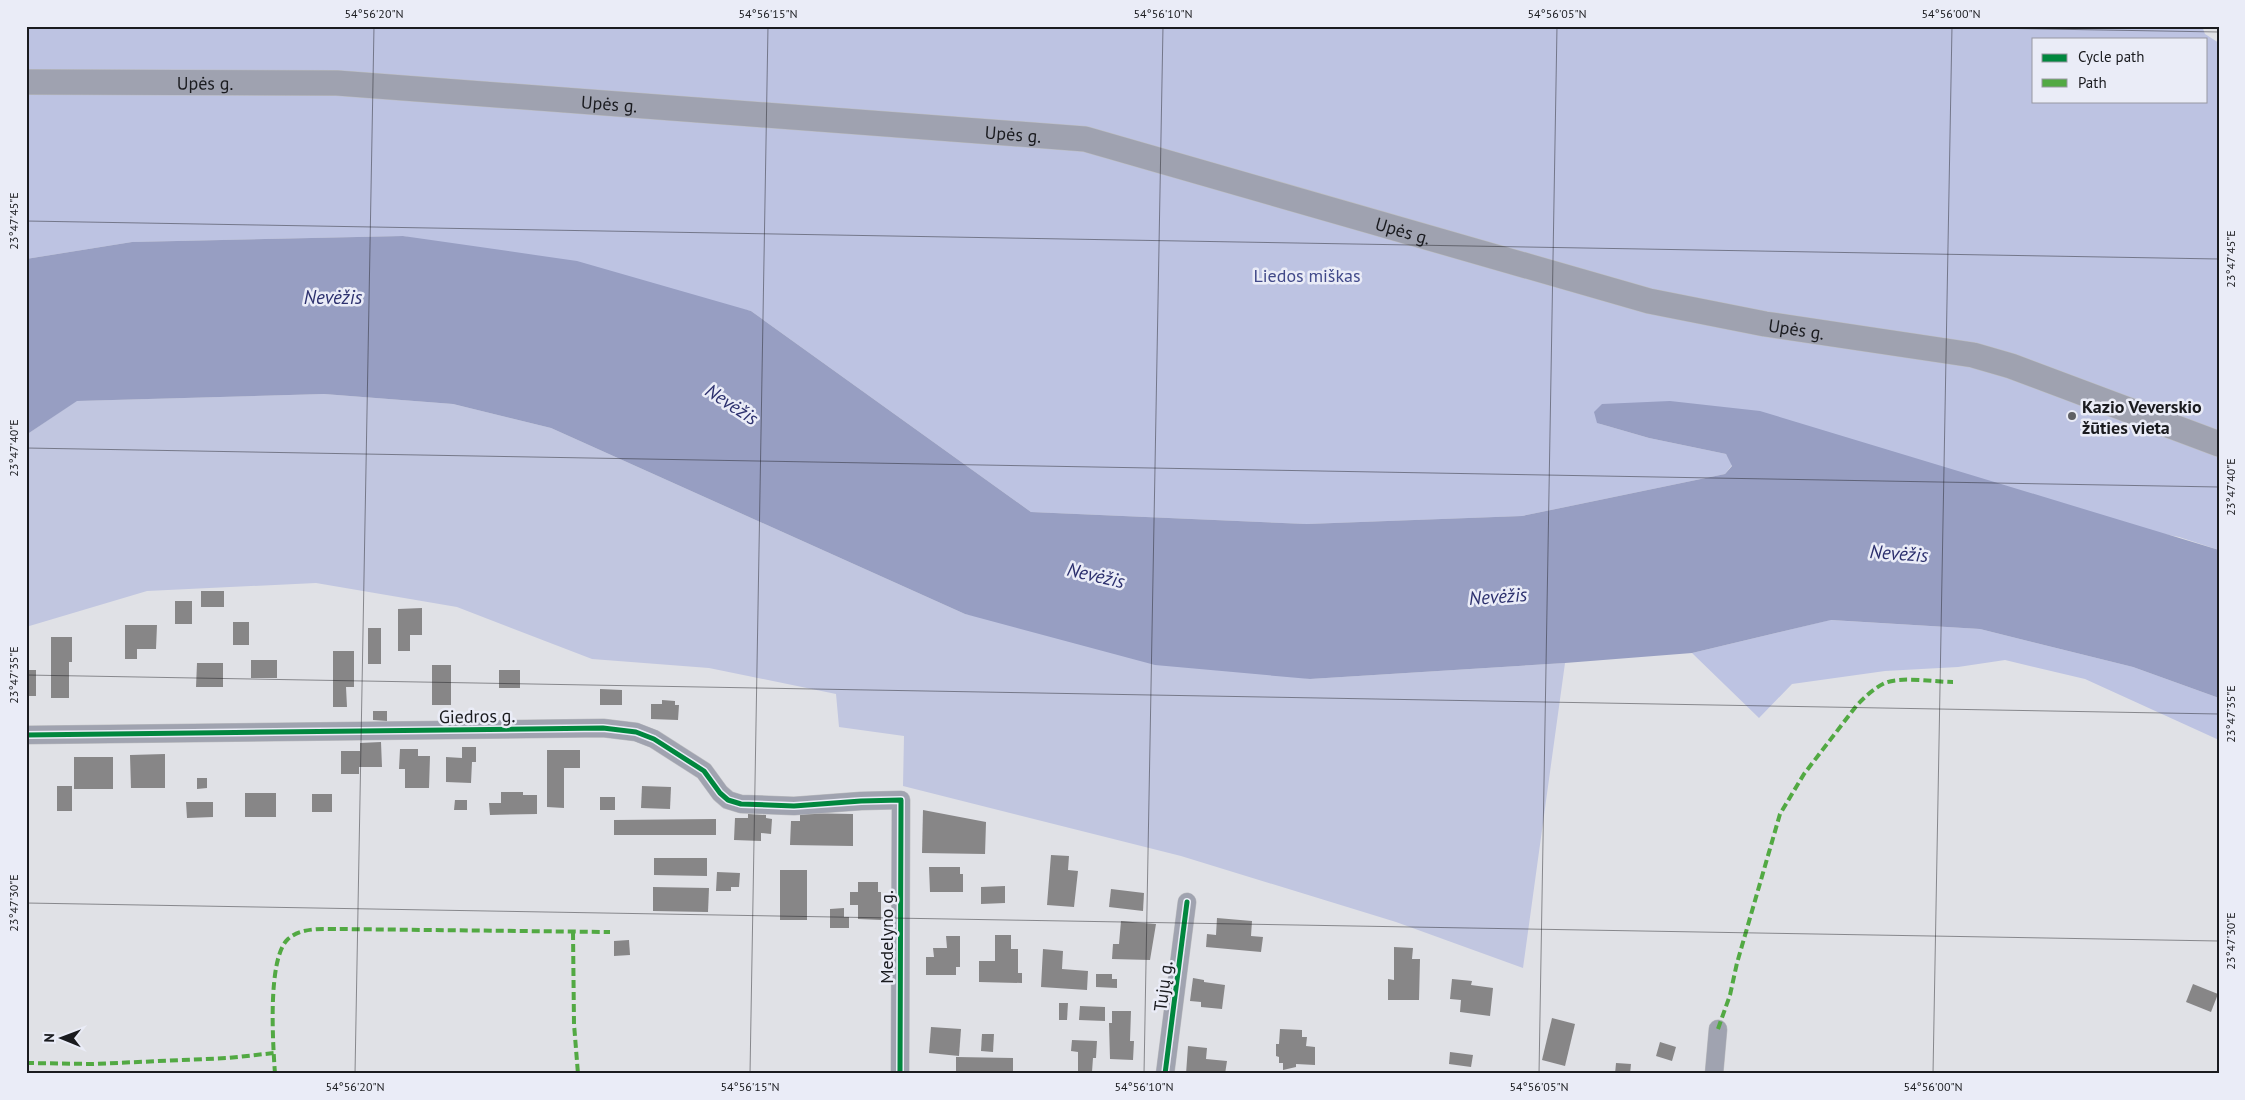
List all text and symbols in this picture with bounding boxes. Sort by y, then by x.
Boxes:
text: 54°56'20"N [344,6,404,21]
text: 54°56'15"N [738,6,798,21]
text: 54°56'10"N [1133,6,1193,21]
text: 54°56'05"N [1527,6,1587,21]
text: 54°56'00"N [1921,6,1981,21]
legend [2032,38,2208,102]
text: Cycle path [2078,47,2144,66]
street label: Upės g. [177,71,233,94]
text: Path [2078,73,2107,92]
street label: Upės g. [580,90,638,117]
street label: Upės g. [984,120,1042,147]
text: 23°47'45"E [6,192,21,250]
street label: Upės g. [1373,211,1433,249]
text: 23°47'45"E [2223,230,2238,288]
park label: Liedos miškas [1253,264,1361,287]
water label: Nevėžis [304,285,363,309]
street label: Upės g. [1767,313,1826,344]
water label: Nevėžis [701,378,763,430]
place label: Kazio Veverskio žūties vieta [2082,395,2202,439]
marker: Kazio Veverskio žūties vieta [2066,410,2078,422]
text: 23°47'40"E [6,419,21,477]
text: 23°47'40"E [2223,458,2238,516]
water label: Nevėžis [1869,539,1929,567]
water label: Nevėžis [1065,557,1128,593]
water label: Nevėžis [1468,582,1528,610]
text: 23°47'35"E [6,646,21,704]
text: 23°47'35"E [2223,685,2238,743]
street label: Giedros g. [439,704,515,728]
text: 23°47'30"E [6,874,21,932]
street label: Medelyno g. [875,890,898,984]
text: 23°47'30"E [2223,912,2238,970]
street label: Tujų g. [1148,959,1178,1013]
north arrow [38,1012,88,1062]
text: N [40,1033,58,1043]
text: 54°56'20"N [325,1079,385,1094]
text: 54°56'15"N [720,1079,780,1094]
text: 54°56'10"N [1114,1079,1174,1094]
text: 54°56'05"N [1509,1079,1569,1094]
text: 54°56'00"N [1903,1079,1963,1094]

